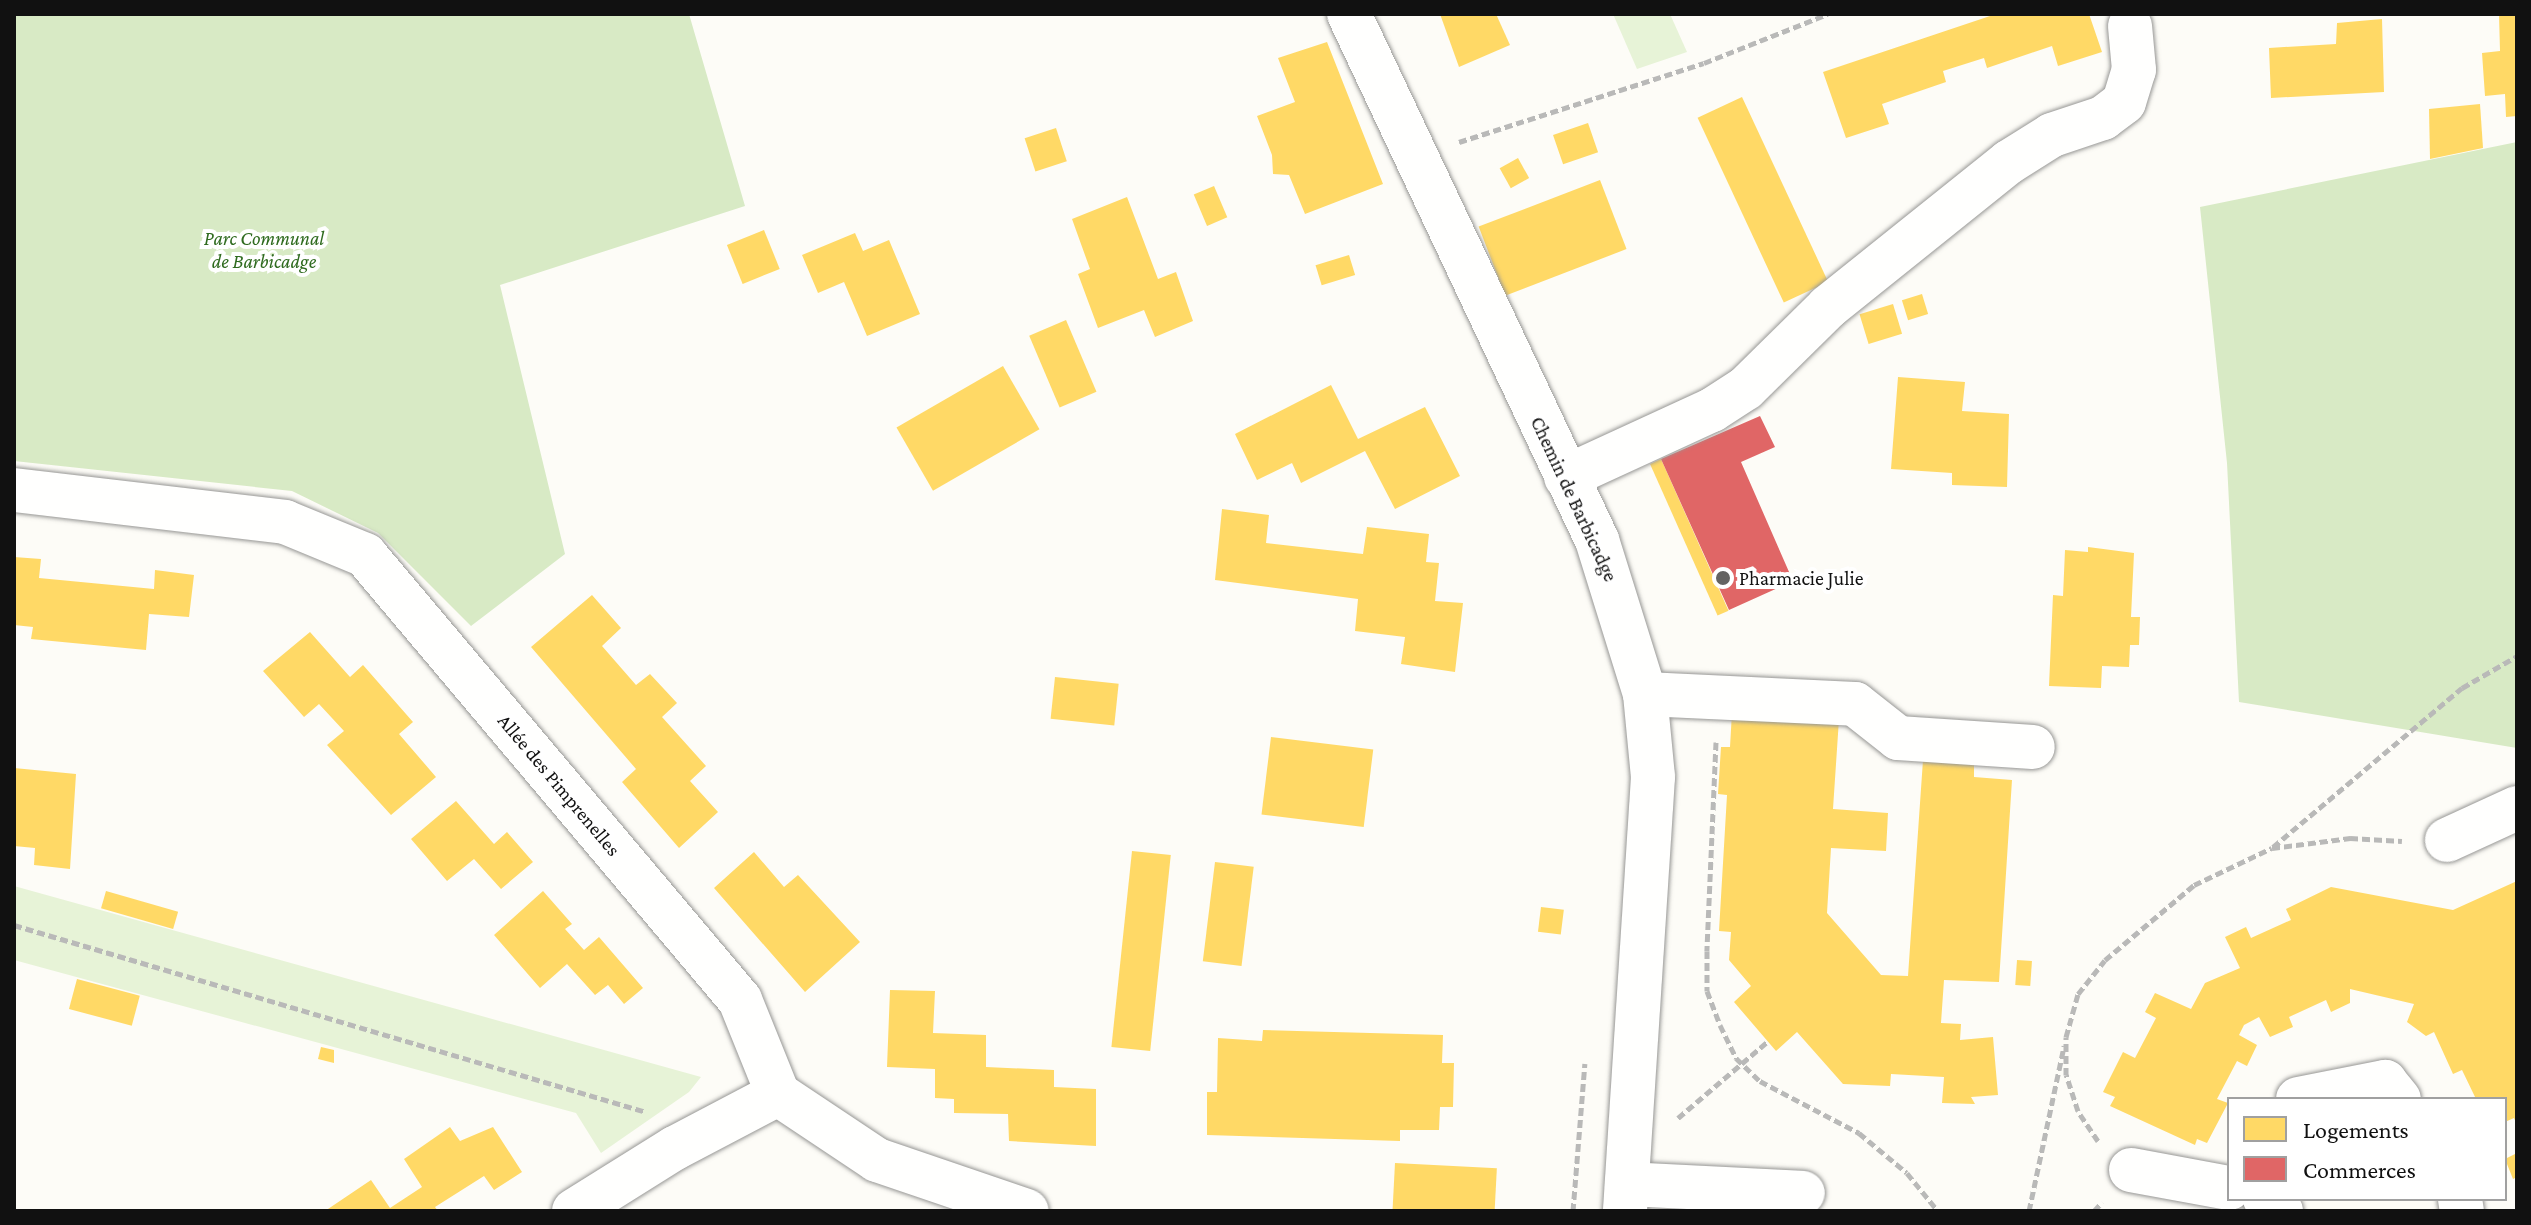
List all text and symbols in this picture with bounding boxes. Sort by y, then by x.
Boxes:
park label: Parc Communal de Barbicadge [204,227,324,274]
street label: Chemin de Barbicadge [1525,413,1623,585]
place label: Pharmacie Julie [1739,566,1863,590]
marker: Pharmacie Julie [1714,569,1732,587]
street label: Allée des Pimprenelles [493,709,625,861]
legend [2227,1097,2507,1201]
text: Logements [2303,1116,2409,1143]
text: Commerces [2303,1156,2416,1183]

